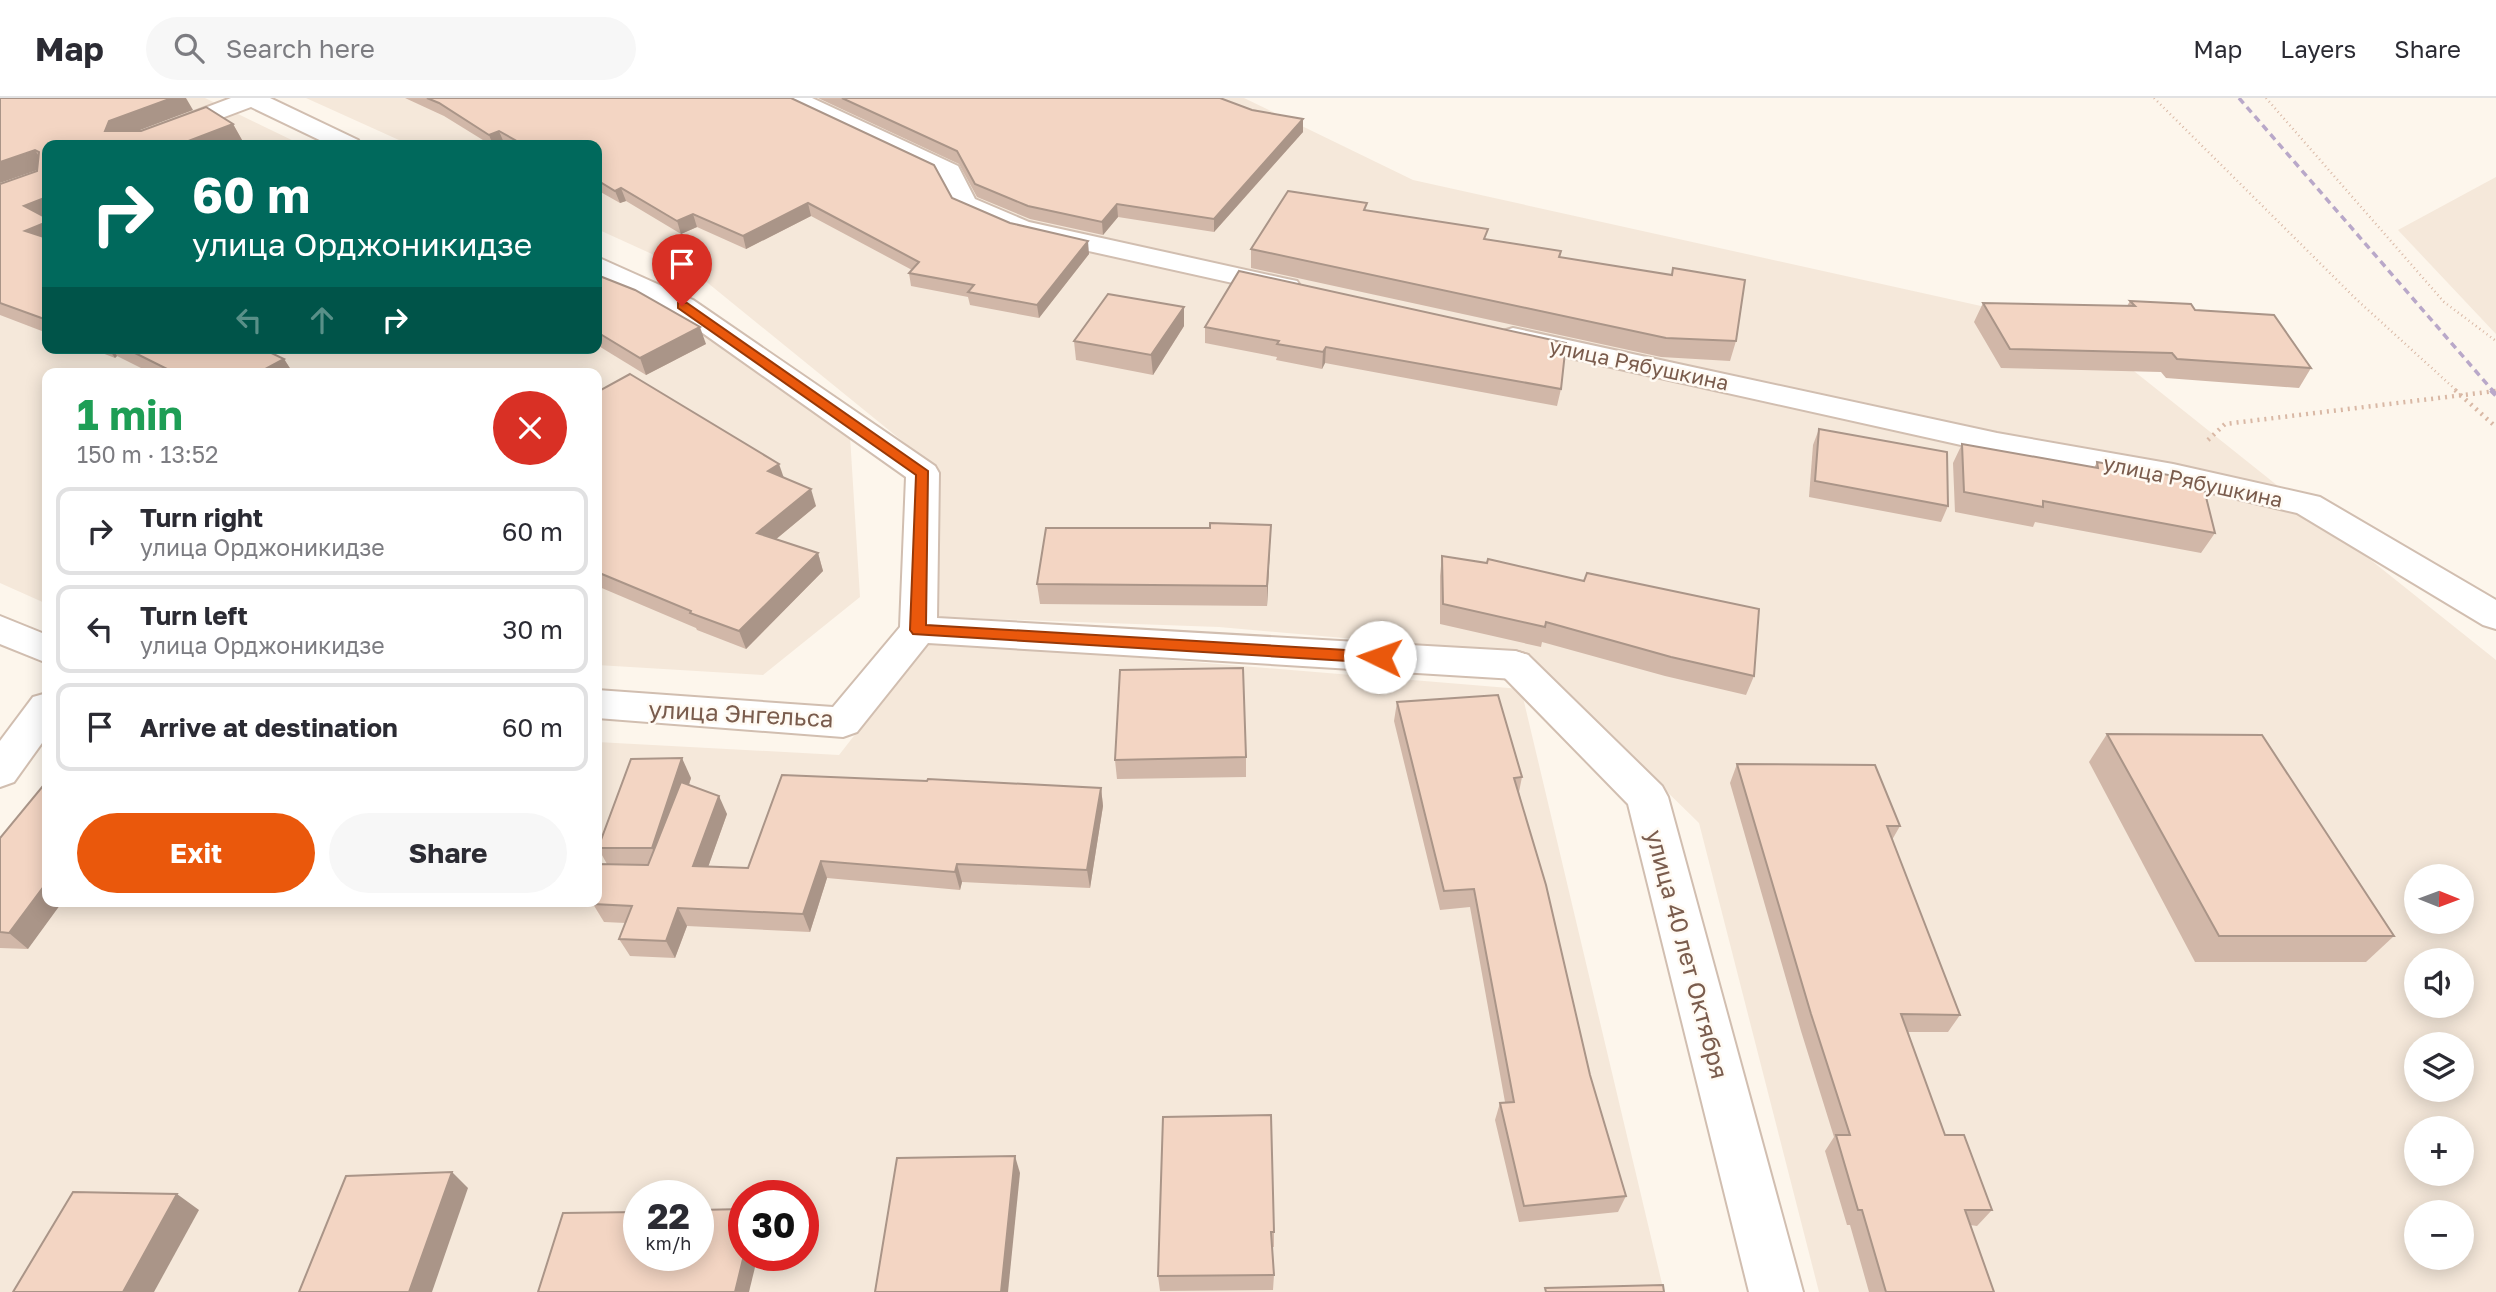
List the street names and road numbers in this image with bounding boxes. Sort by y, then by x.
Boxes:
street label: улица Рябушкина [1547,332,1731,396]
street label: улица Рябушкина [2101,449,2285,513]
street label: улица Энгельса [648,694,834,732]
street label: улица 40 лет Октября [1641,826,1735,1082]

